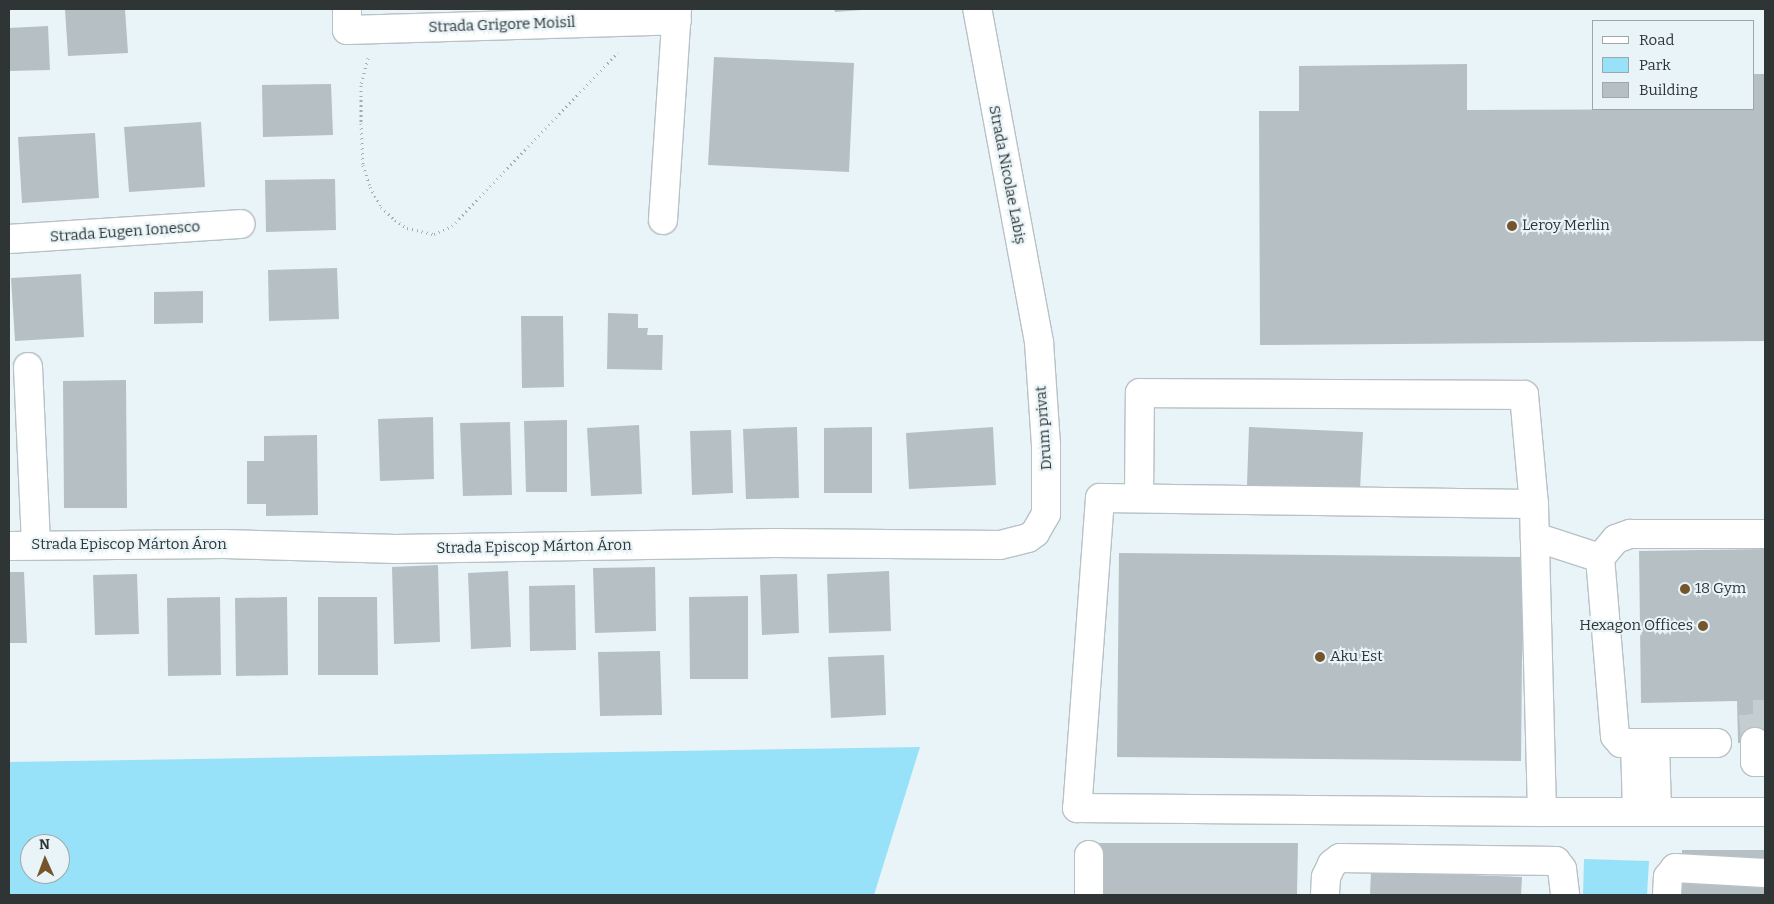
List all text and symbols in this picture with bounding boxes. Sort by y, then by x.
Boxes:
street label: Strada Grigore Moisil [428,13,576,37]
legend [1592,20,1754,110]
text: Road [1639,31,1674,49]
text: Park [1639,56,1671,74]
text: Building [1639,81,1698,99]
street label: Strada Nicolae Labiș [985,104,1029,246]
place label: Leroy Merlin [1522,217,1610,235]
street label: Strada Eugen Ionesco [49,218,201,246]
marker: Leroy Merlin [1506,220,1518,232]
street label: Drum privat [1032,385,1056,471]
street label: Strada Episcop Márton Áron [31,536,227,554]
street label: Strada Episcop Márton Áron [436,536,632,558]
place label: 18 Gym [1695,580,1746,598]
marker: 18 Gym [1679,583,1691,595]
place label: Hexagon Offices [1579,617,1693,635]
marker: Hexagon Offices [1697,620,1709,632]
place label: Aku Est [1330,648,1383,666]
marker: Aku Est [1314,651,1326,663]
north arrow [20,834,70,884]
text: N [39,836,50,853]

